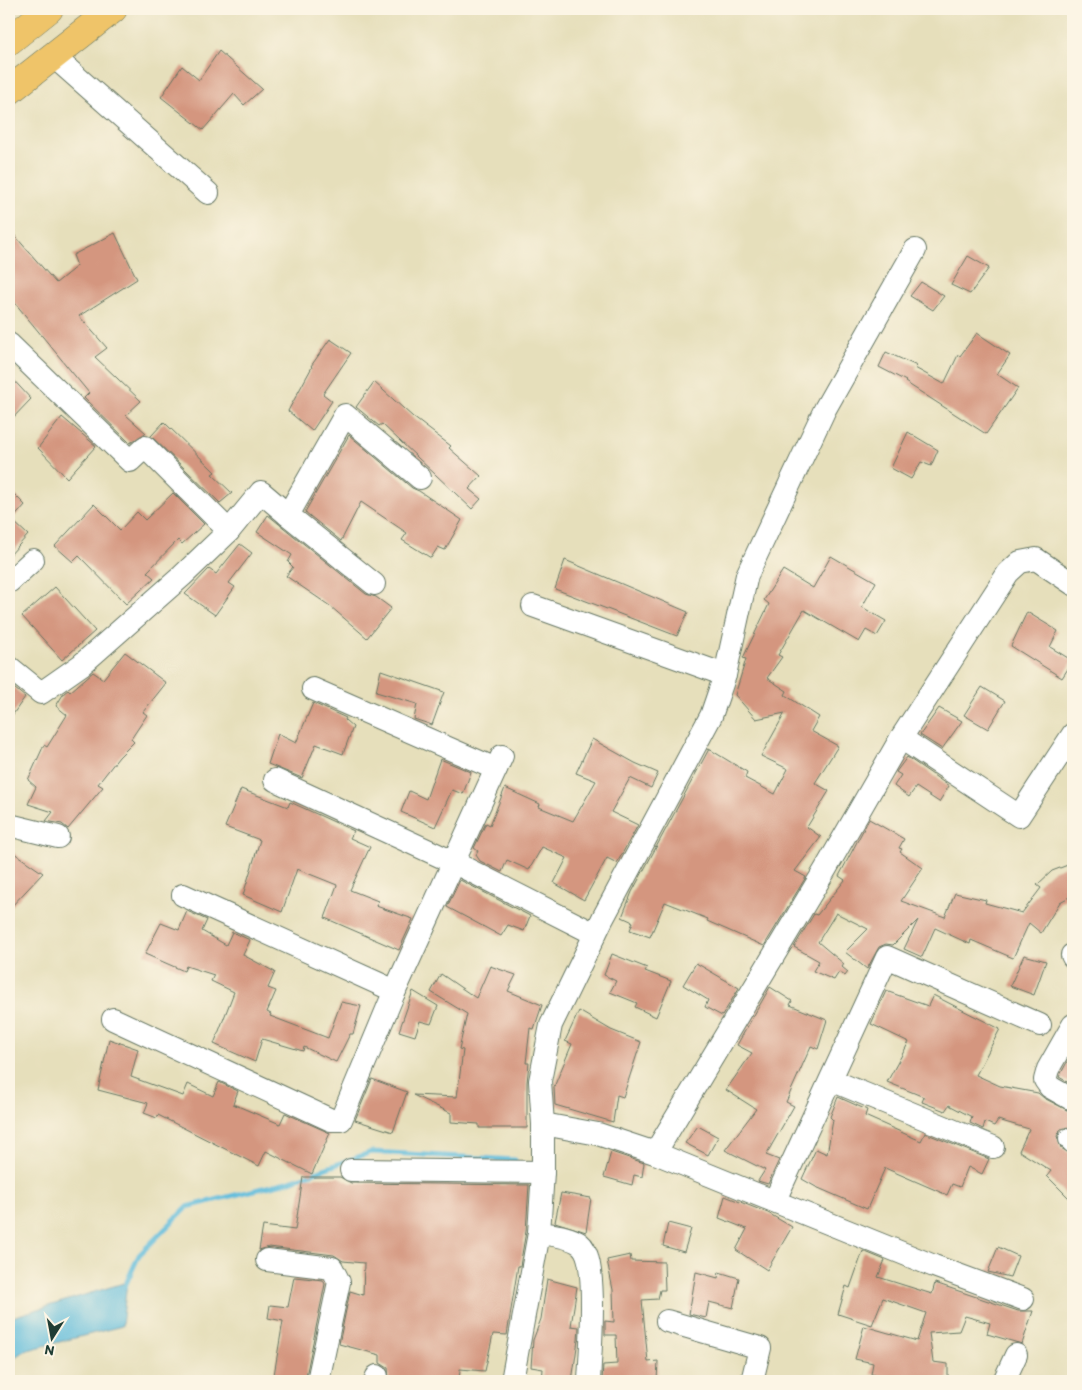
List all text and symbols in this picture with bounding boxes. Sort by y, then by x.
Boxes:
north arrow [28,1312,78,1362]
text: N [43,1341,56,1360]

